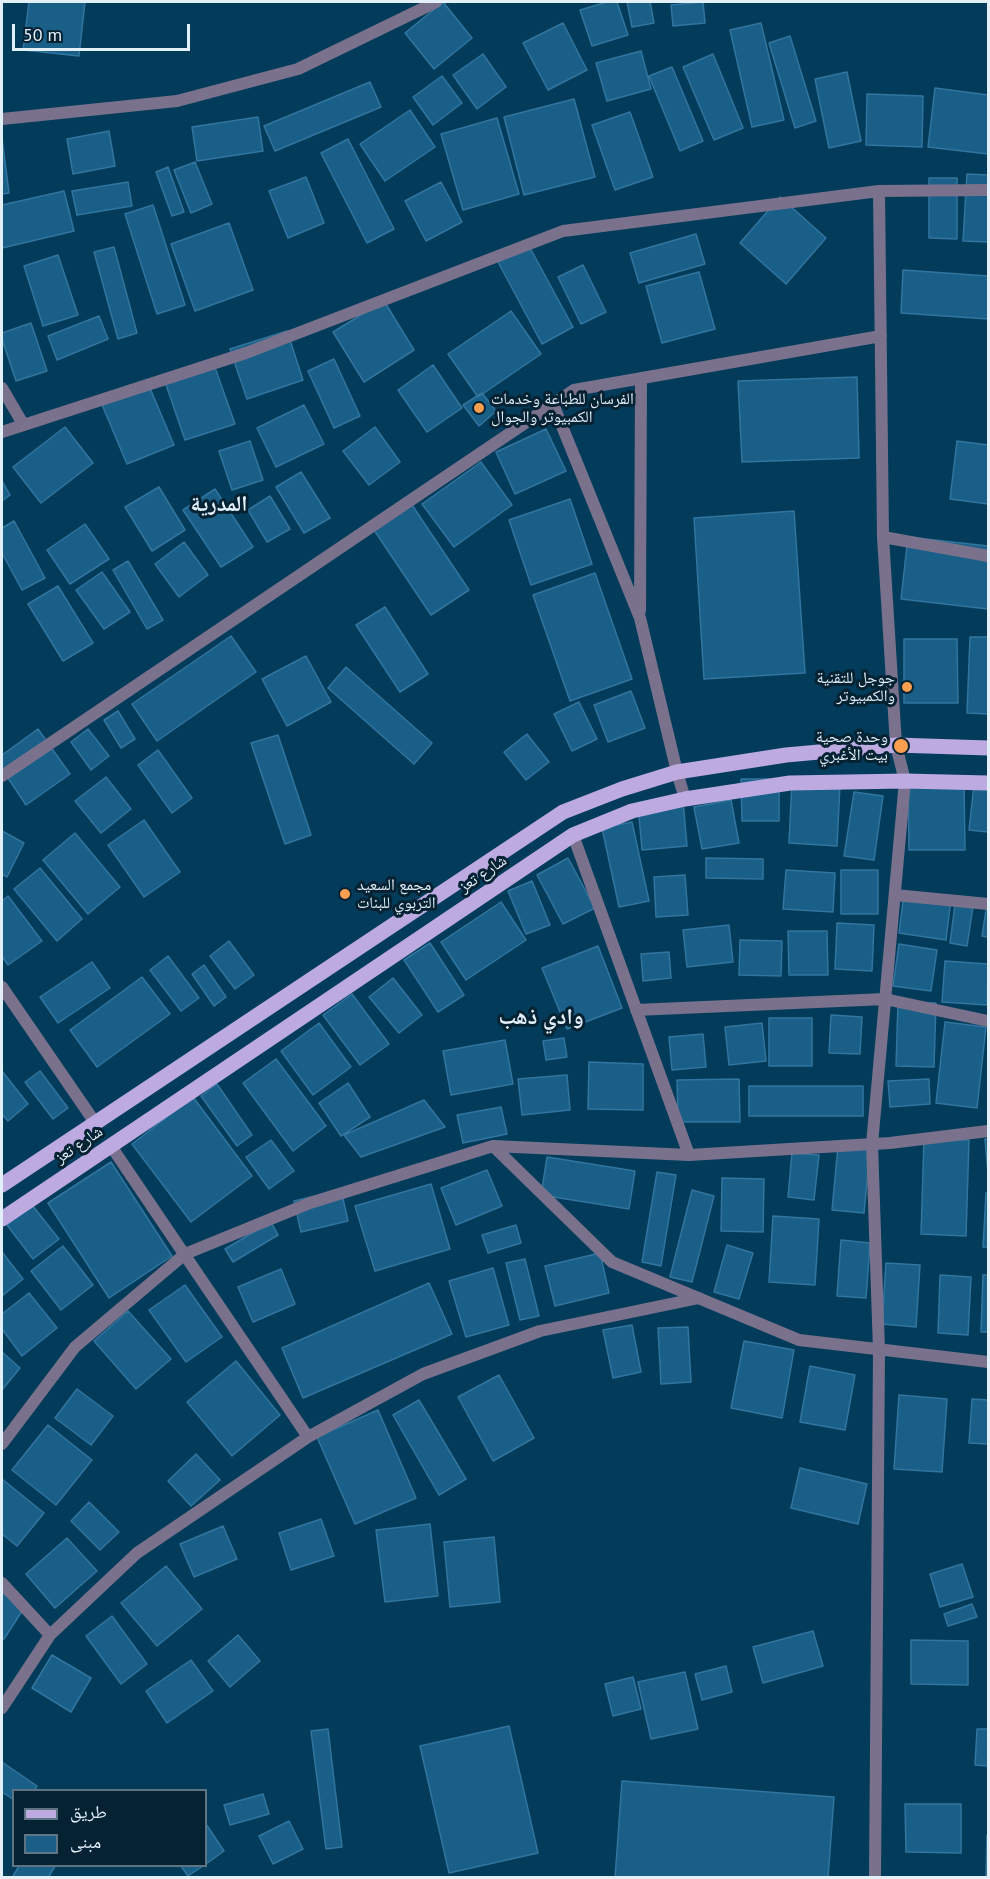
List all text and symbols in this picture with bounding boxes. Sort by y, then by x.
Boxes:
scale bar [15,12,194,50]
text: 50 m [23,23,62,46]
place label: الفرسان للطباعة وخدمات الكمبيوتر والجوال [491,389,634,427]
marker: الفرسان للطباعة وخدمات الكمبيوتر والجوال [472,401,486,415]
district label: المدرية [191,492,247,518]
place label: جوجل للتقنية والكمبيوتر [817,668,895,706]
marker: جوجل للتقنية والكمبيوتر [900,680,914,694]
place label: وحدة صحية بيت الأغبري [816,727,888,765]
marker: وحدة صحية بيت الأغبري [892,737,910,755]
street label: شارع تعز [456,851,510,897]
place label: مجمع السعيد التربوي للبنات [357,875,436,913]
marker: مجمع السعيد التربوي للبنات [338,887,352,901]
district label: وادي ذهب [498,1005,584,1031]
street label: شارع تعز [52,1122,106,1168]
legend [12,1789,207,1867]
text: طريق [70,1800,107,1823]
text: مبنى [70,1830,101,1853]

